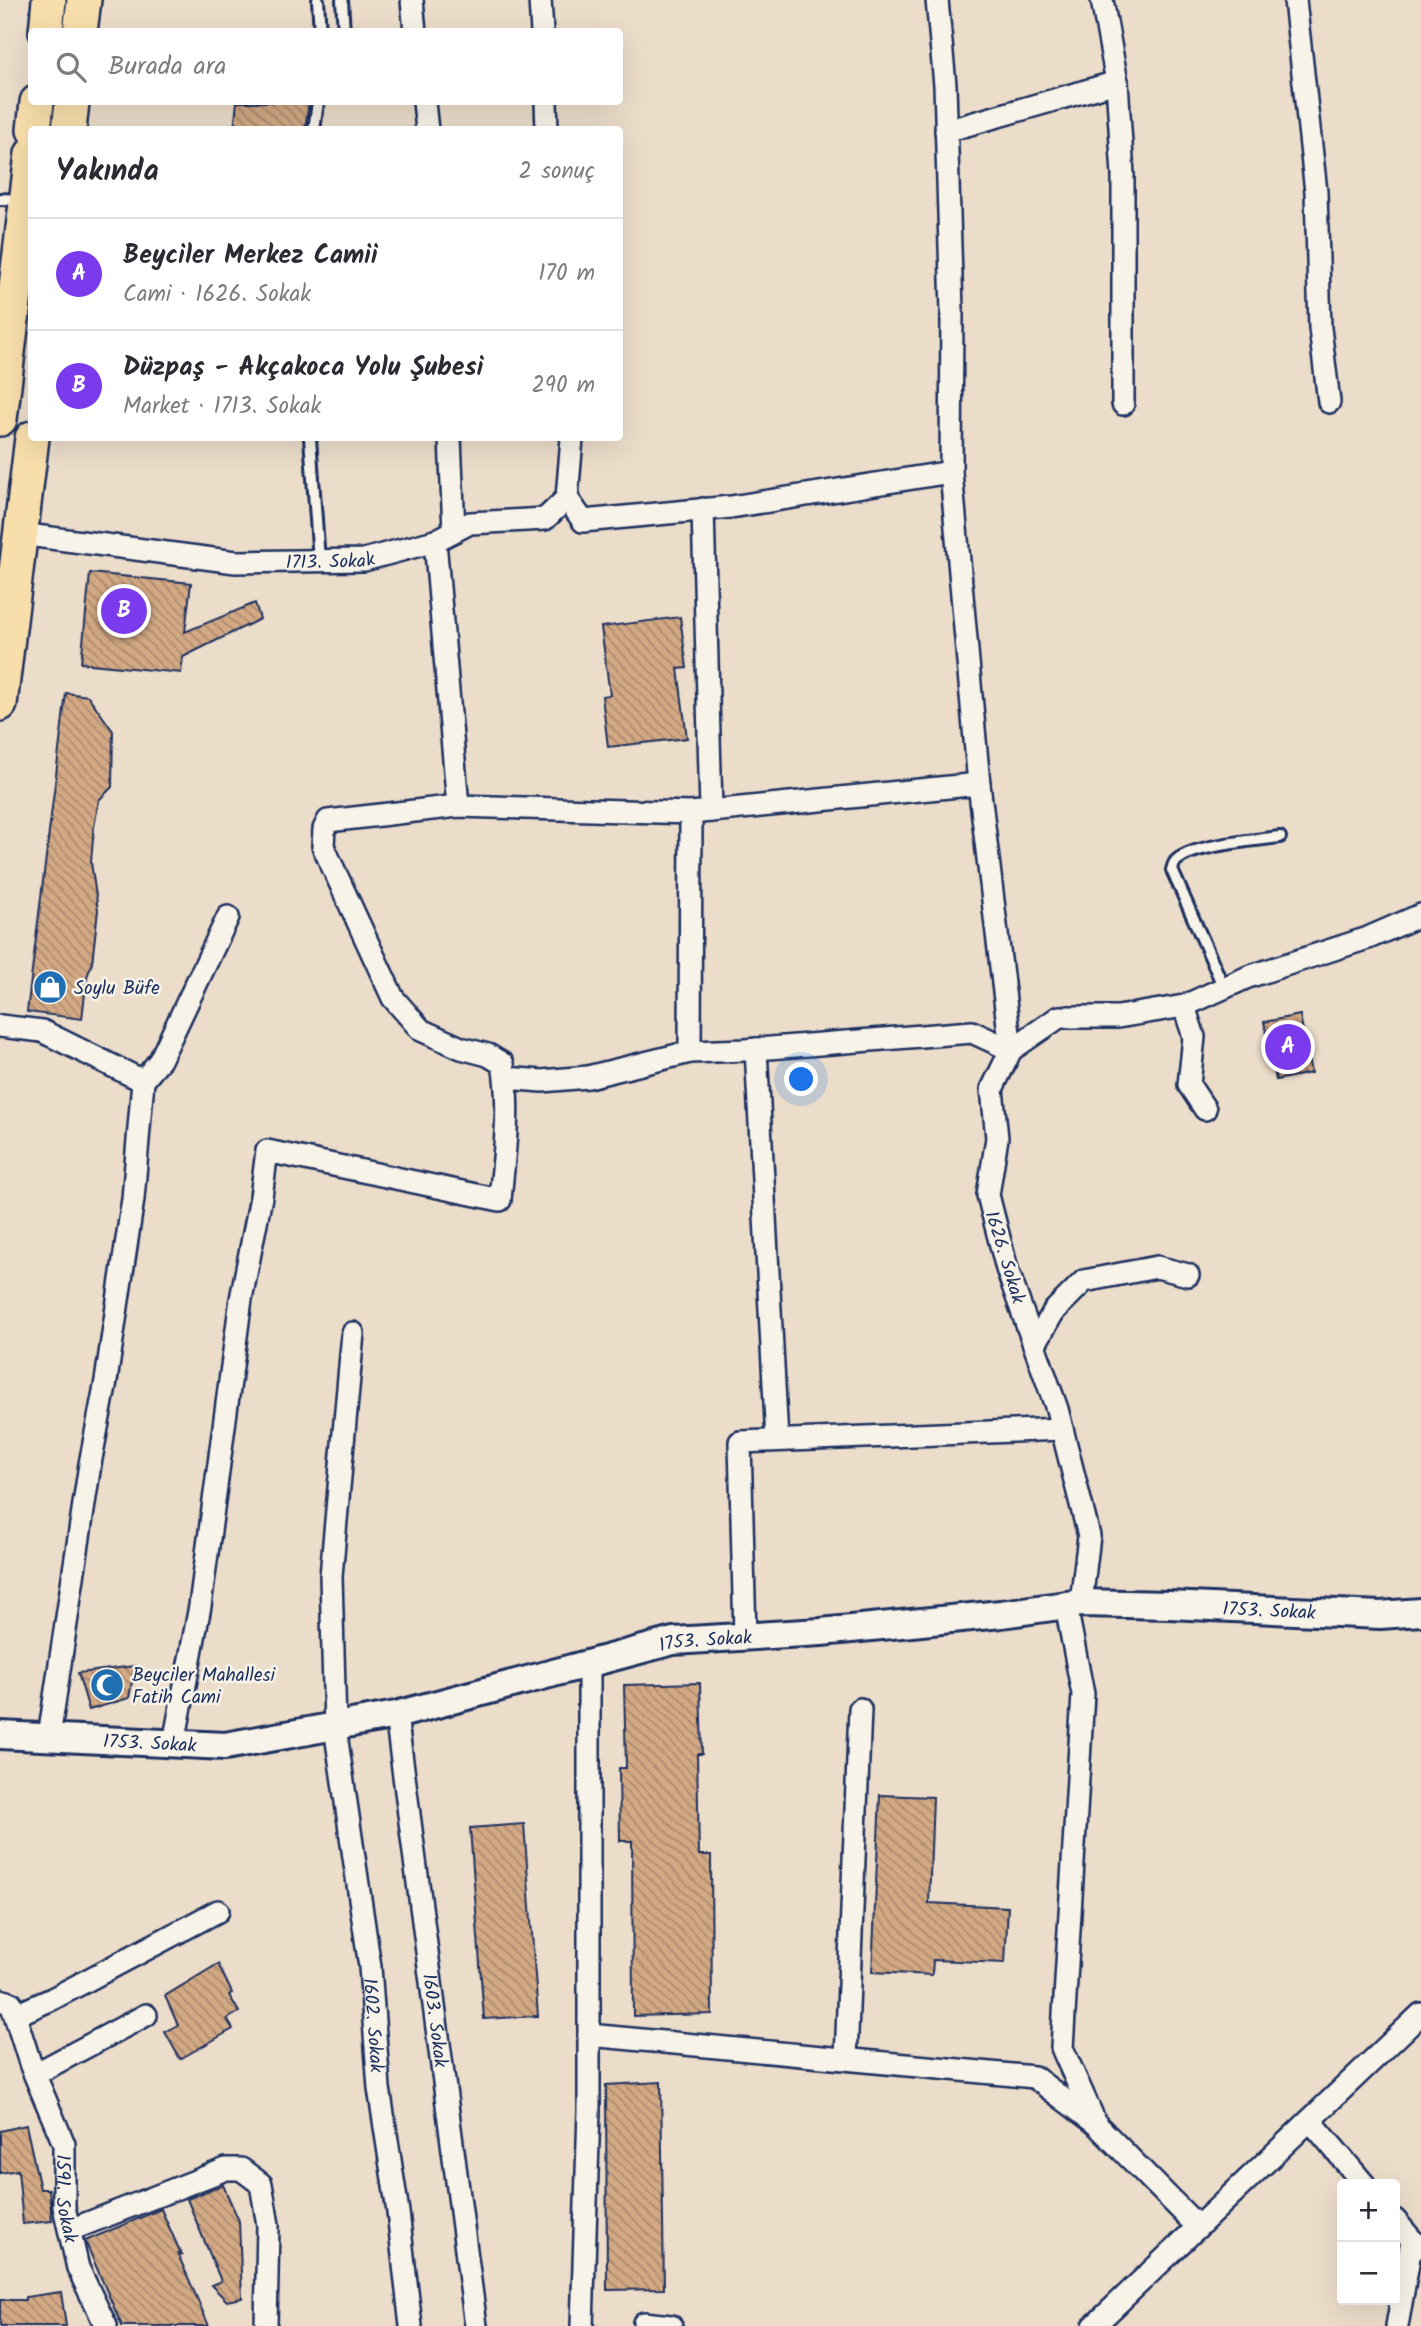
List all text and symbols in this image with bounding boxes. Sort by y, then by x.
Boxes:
search box [28,28,623,105]
text: Burada ara [108,46,226,88]
icon: search [52,48,90,86]
text: Yakında [56,148,159,196]
text: 2 sonuç [519,154,595,190]
text: Beyciler Merkez Camii [123,235,378,277]
text: A [72,256,86,292]
text: 170 m [538,256,595,292]
text: Cami · 1626. Sokak [123,277,311,313]
text: Düzpaş - Akçakoca Yolu Şubesi [123,347,483,389]
text: B [72,368,86,404]
text: 290 m [531,368,595,404]
text: Market · 1713. Sokak [123,389,321,425]
street label: 1713. Sokak [285,545,379,578]
pin: B [101,585,147,637]
shop icon: Soylu Büfe [31,968,69,1006]
place label: Soylu Büfe [74,974,160,1004]
pin: A [1265,1021,1311,1073]
your location [784,1062,818,1096]
street label: 1626. Sokak [976,1207,1032,1308]
street label: 1753. Sokak [1222,1595,1317,1629]
street label: 1753. Sokak [656,1623,753,1661]
place label: Beyciler Mahallesi Fatih Cami [132,1661,277,1713]
mosque icon: Beyciler Mahallesi Fatih Cami [88,1666,126,1704]
street label: 1753. Sokak [102,1727,197,1762]
street label: 1603. Sokak [413,1972,455,2070]
street label: 1602. Sokak [354,1977,391,2074]
street label: 1591. Sokak [47,2154,85,2246]
map controls [1337,2179,1400,2305]
button: + [1337,2179,1400,2242]
button: − [1337,2242,1400,2305]

